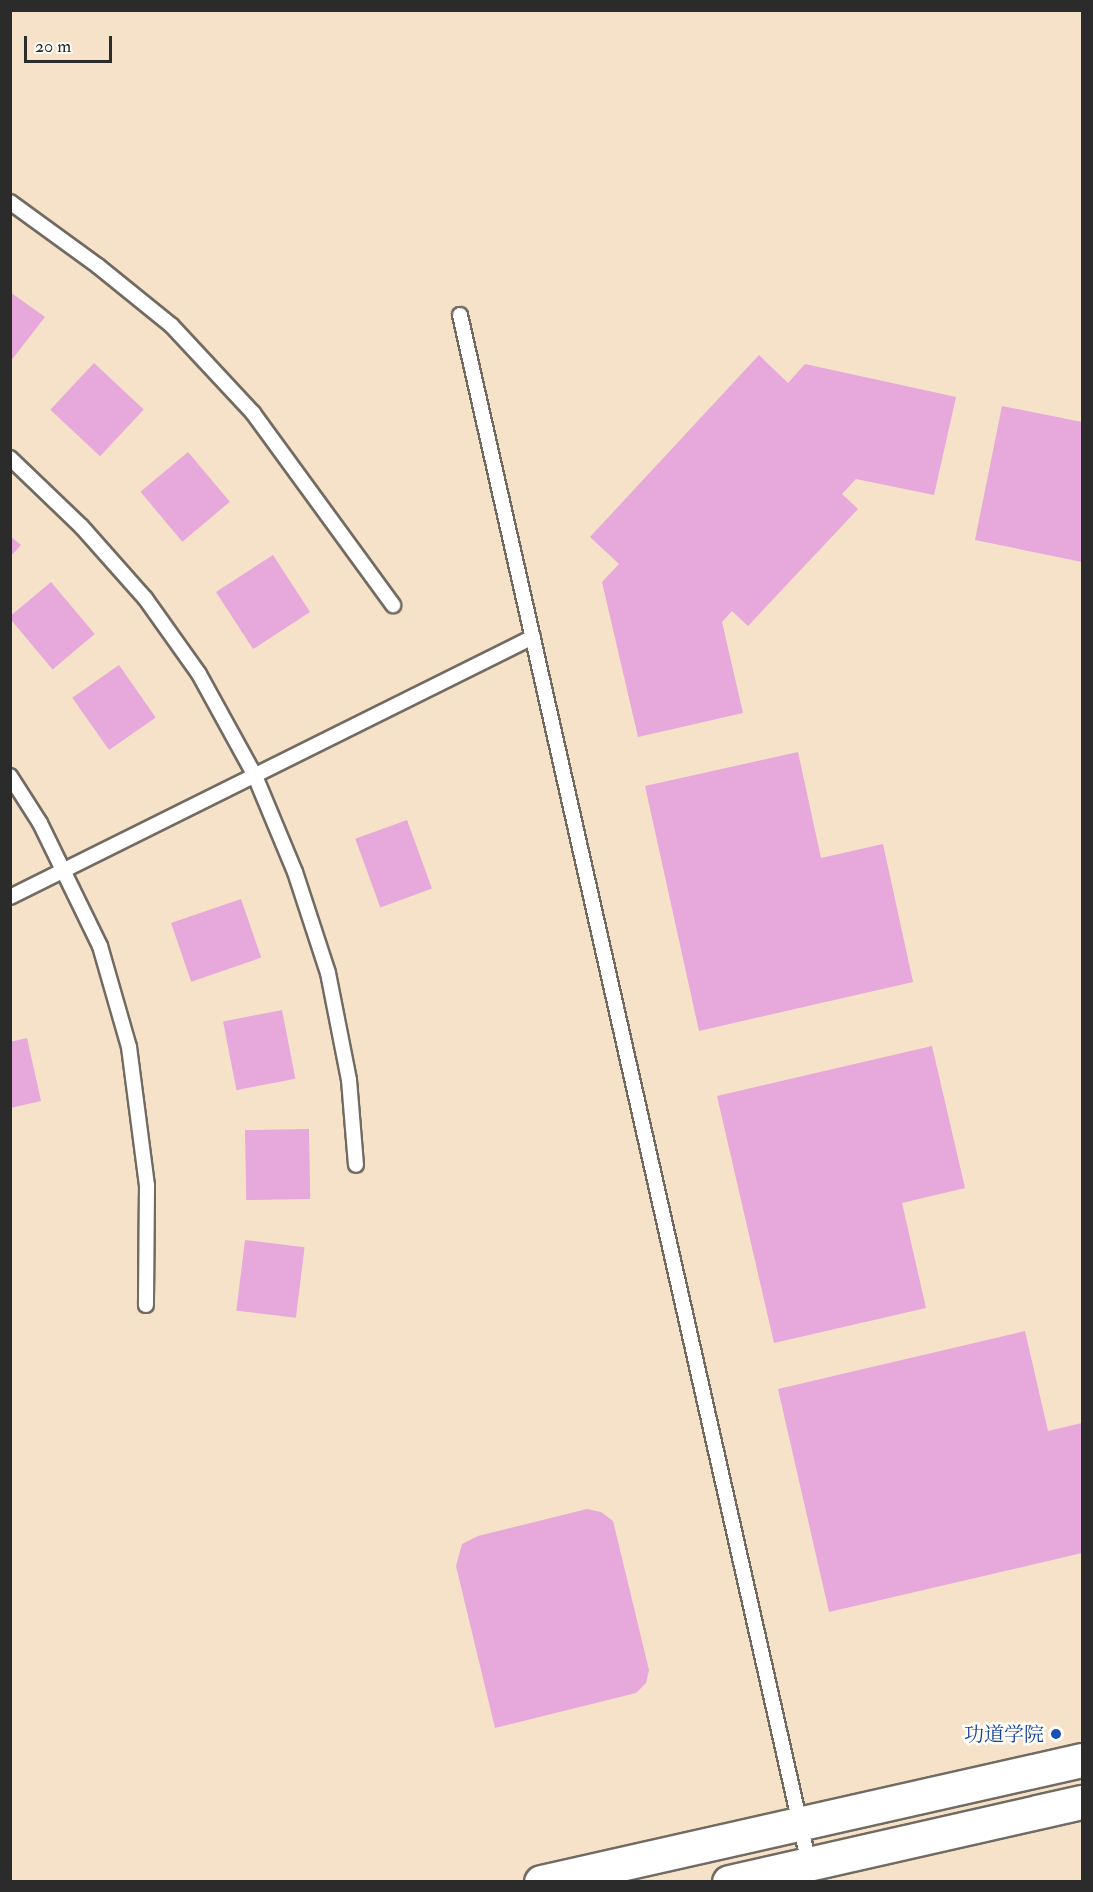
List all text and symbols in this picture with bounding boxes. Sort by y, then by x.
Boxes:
scale bar [27,24,116,62]
text: 20 m [35,35,71,58]
place label: 功道学院 [964,1722,1044,1746]
marker: 功道学院 [1049,1727,1063,1741]

